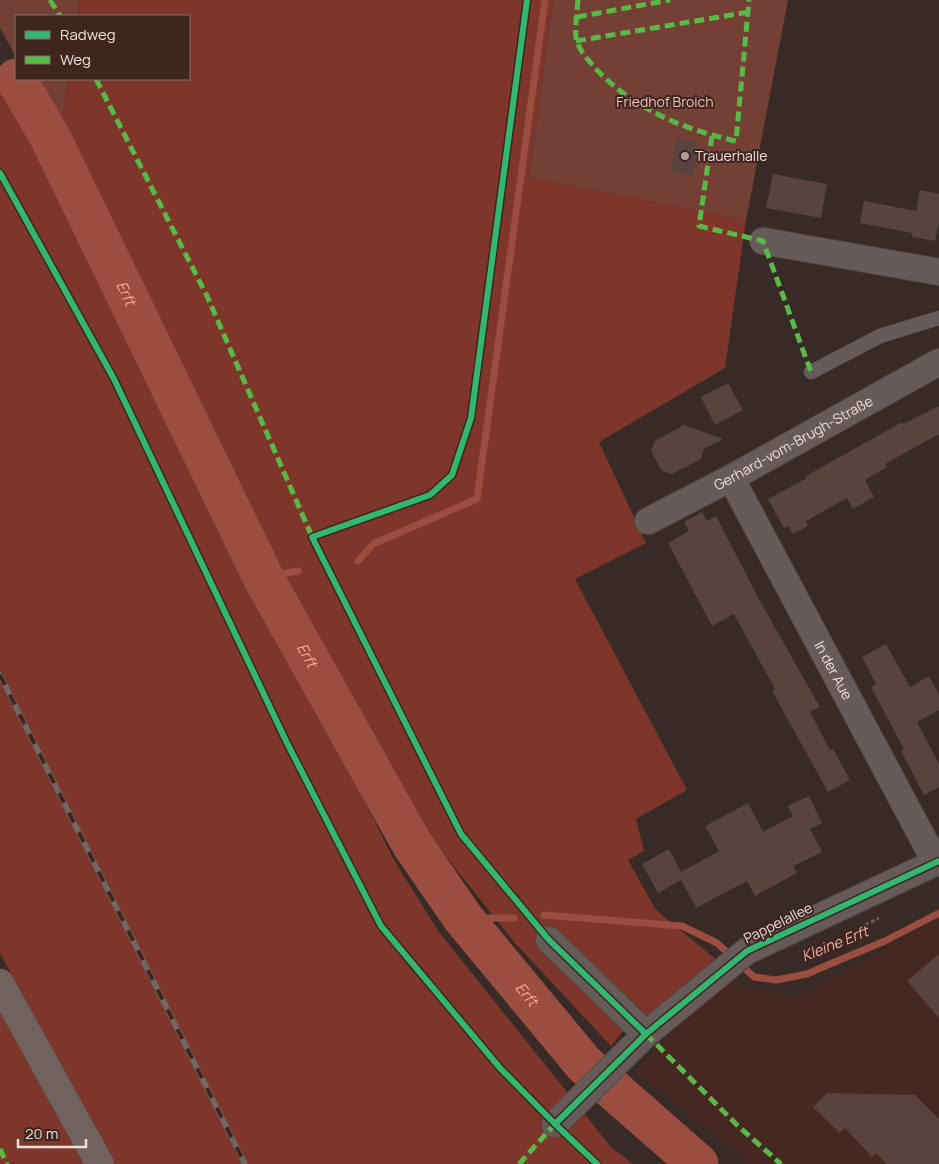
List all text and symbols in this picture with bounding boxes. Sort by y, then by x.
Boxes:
legend [15,15,190,80]
text: Radweg [60,24,116,45]
text: Weg [60,49,91,70]
park label: Friedhof Broich [616,92,714,111]
place label: Trauerhalle [695,146,768,165]
marker: Trauerhalle [679,150,691,162]
water label: Erft [111,277,142,311]
street label: Gerhard-vom-Brugh-Straße [710,391,876,494]
street label: In der Aue [810,637,857,703]
water label: Erft [292,639,324,673]
street label: Pappelallee [740,898,815,947]
water label: Kleine Erft [798,920,873,966]
water label: Erft [511,978,544,1012]
scale bar [18,1116,85,1148]
text: 20 m [25,1123,58,1144]

